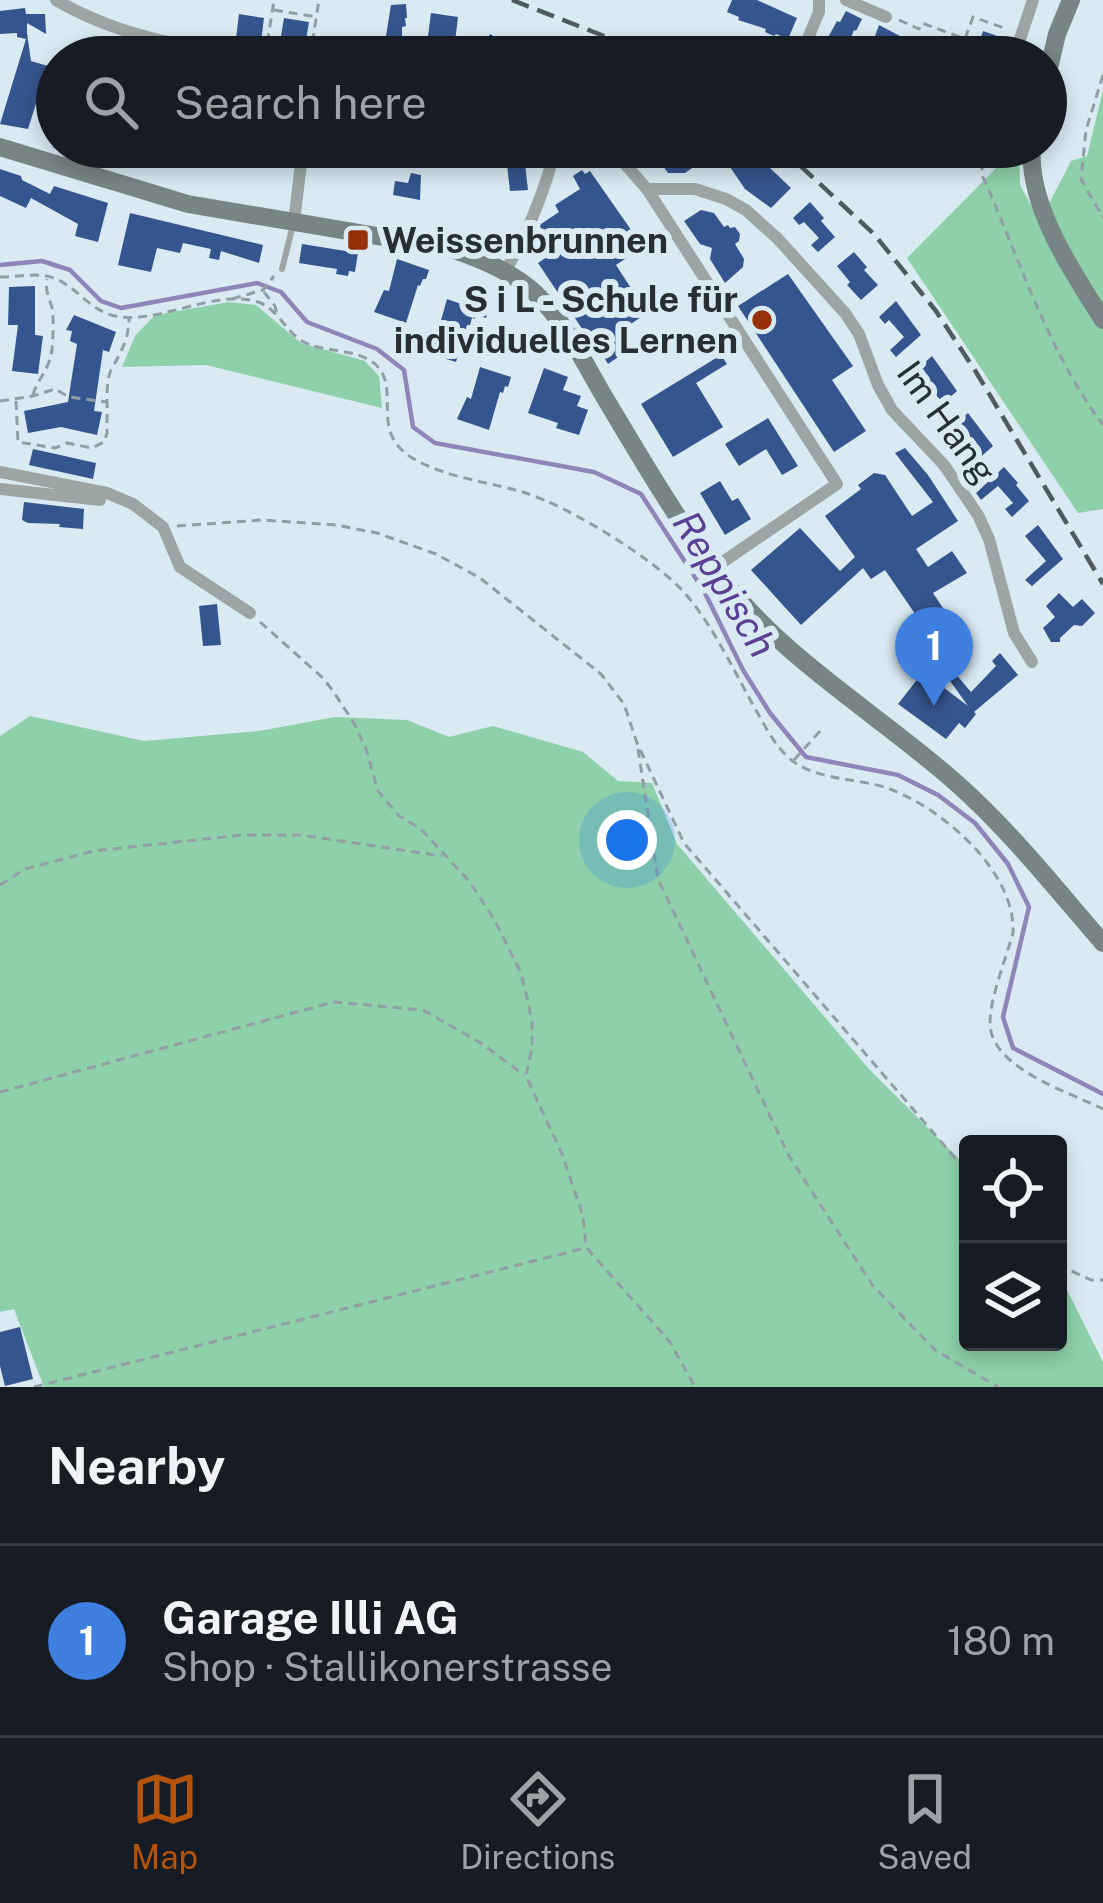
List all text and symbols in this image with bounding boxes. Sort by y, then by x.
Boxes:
search box [36,36,1067,168]
icon: search [78,69,144,135]
text: Search here [174,76,427,129]
place label: Weissenbrunnen [382,219,668,261]
marker: Weissenbrunnen [345,227,371,253]
place label: S i L - Schule für individuelles Lernen [394,278,738,361]
marker: S i L - Schule für individuelles Lernen [749,307,775,333]
street label: Im Hang [889,353,1005,491]
water label: Reppisch [664,503,786,665]
pin: 1 [895,607,973,706]
your location [597,810,657,870]
map controls [959,1135,1067,1351]
button: locate [959,1135,1067,1243]
button: layers [959,1243,1067,1351]
text: Nearby [48,1436,225,1495]
text: Garage Illi AG [162,1591,459,1644]
text: 1 [79,1618,95,1664]
text: 180 m [947,1618,1055,1664]
text: Shop · Stallikonerstrasse [162,1644,613,1690]
tab: Map [131,1766,198,1876]
tab: Directions [460,1766,615,1876]
tab: Saved [878,1766,972,1876]

